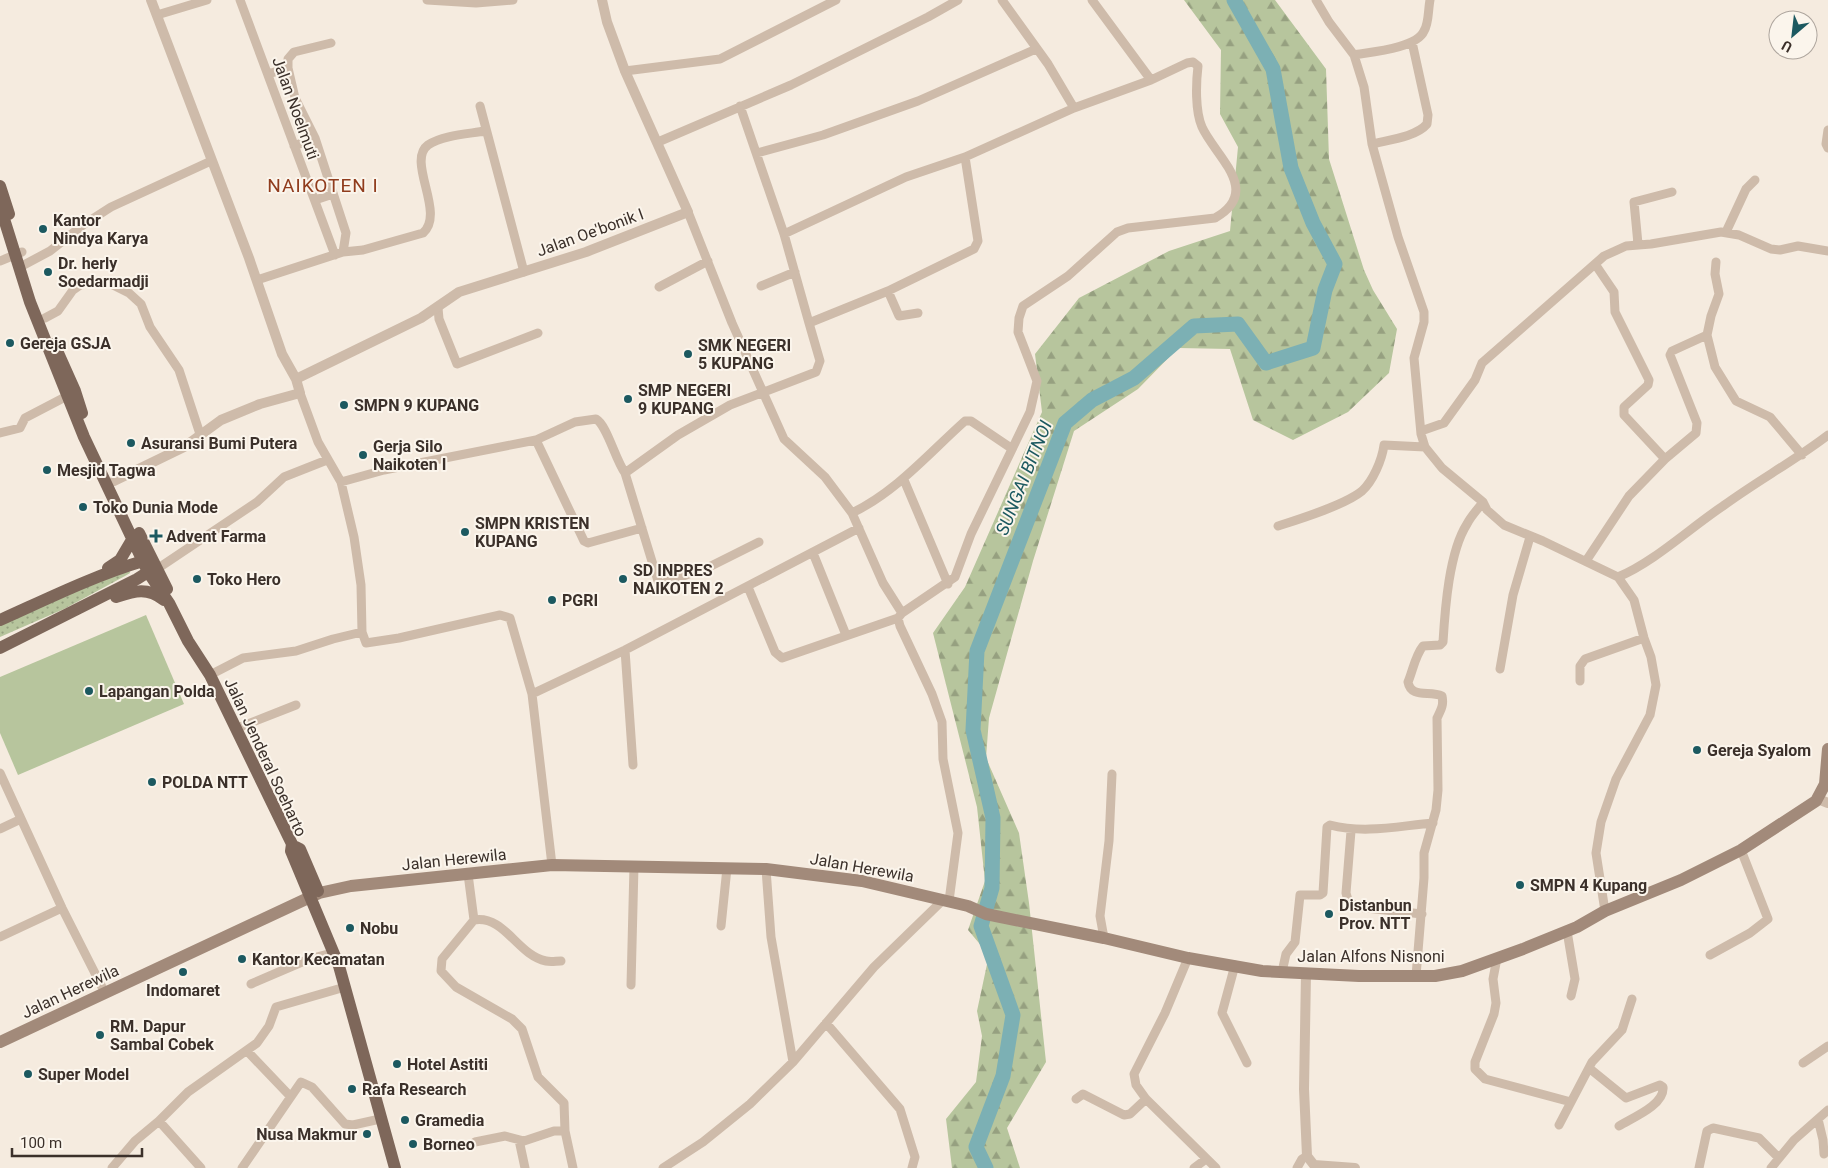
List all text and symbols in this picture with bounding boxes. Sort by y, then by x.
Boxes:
north arrow [1768,10,1818,60]
text: U [1779,37,1795,56]
street label: Jalan Noelmuti [268,54,323,162]
district label: NAIKOTEN I [267,174,379,197]
street label: Jalan Oe'bonik I [534,204,646,261]
place label: Kantor Nindya Karya [53,211,149,248]
marker: Kantor Nindya Karya [37,223,49,235]
place label: Dr. herly Soedarmadji [58,254,149,291]
marker: Dr. herly Soedarmadji [42,266,54,278]
place label: Gereja GSJA [20,334,111,353]
place label: SMK NEGERI 5 KUPANG [698,336,791,373]
marker: Gereja GSJA [4,337,16,349]
marker: SMK NEGERI 5 KUPANG [682,348,694,360]
place label: SMP NEGERI 9 KUPANG [638,381,731,418]
marker: SMP NEGERI 9 KUPANG [622,393,634,405]
place label: SMPN 9 KUPANG [354,396,479,415]
marker: SMPN 9 KUPANG [338,399,350,411]
water label: SUNGAI BITNOI [991,417,1056,538]
place label: Asuransi Bumi Putera [141,434,298,453]
marker: Asuransi Bumi Putera [125,437,137,449]
place label: Gerja Silo Naikoten I [373,437,446,474]
marker: Gerja Silo Naikoten I [357,449,369,461]
place label: Mesjid Tagwa [57,461,156,480]
marker: Mesjid Tagwa [41,464,53,476]
place label: Toko Dunia Mode [93,498,218,517]
marker: Toko Dunia Mode [77,501,89,513]
place label: SMPN KRISTEN KUPANG [475,514,590,551]
marker: SMPN KRISTEN KUPANG [459,526,471,538]
place label: Advent Farma [166,527,267,546]
marker: Advent Farma [150,530,162,542]
place label: SD INPRES NAIKOTEN 2 [633,561,724,598]
place label: Toko Hero [207,570,281,589]
marker: Toko Hero [191,573,203,585]
marker: SD INPRES NAIKOTEN 2 [617,573,629,585]
place label: PGRI [562,591,598,610]
marker: PGRI [546,594,558,606]
street label: Jalan Jenderal Soeharto [220,675,311,840]
place label: Lapangan Polda [99,682,215,701]
marker: Lapangan Polda [83,685,95,697]
place label: Gereja Syalom [1707,741,1811,760]
marker: Gereja Syalom [1691,744,1703,756]
place label: POLDA NTT [162,773,248,792]
marker: POLDA NTT [146,776,158,788]
street label: Jalan Herewila [401,845,507,874]
street label: Jalan Herewila [809,849,915,886]
place label: SMPN 4 Kupang [1530,876,1647,895]
marker: SMPN 4 Kupang [1514,879,1526,891]
place label: Distanbun Prov. NTT [1339,896,1412,933]
marker: Distanbun Prov. NTT [1323,908,1335,920]
place label: Nobu [360,919,398,938]
marker: Nobu [344,922,356,934]
street label: Jalan Alfons Nisnoni [1297,947,1445,966]
place label: Kantor Kecamatan [252,950,385,969]
marker: Kantor Kecamatan [236,953,248,965]
street label: Jalan Herewila [19,961,122,1022]
marker: Indomaret [177,966,189,978]
place label: Indomaret [146,981,221,1000]
place label: RM. Dapur Sambal Cobek [110,1017,214,1054]
marker: RM. Dapur Sambal Cobek [94,1029,106,1041]
place label: Hotel Astiti [407,1055,488,1074]
marker: Hotel Astiti [391,1058,403,1070]
place label: Super Model [38,1065,129,1084]
marker: Super Model [22,1068,34,1080]
place label: Rafa Research [362,1080,466,1099]
marker: Rafa Research [346,1083,358,1095]
place label: Gramedia [415,1111,485,1130]
marker: Gramedia [399,1114,411,1126]
place label: Nusa Makmur [256,1125,357,1144]
scale bar [12,1126,142,1158]
marker: Nusa Makmur [361,1128,373,1140]
text: 100 m [20,1134,62,1152]
place label: Borneo [423,1135,475,1154]
marker: Borneo [407,1138,419,1150]

